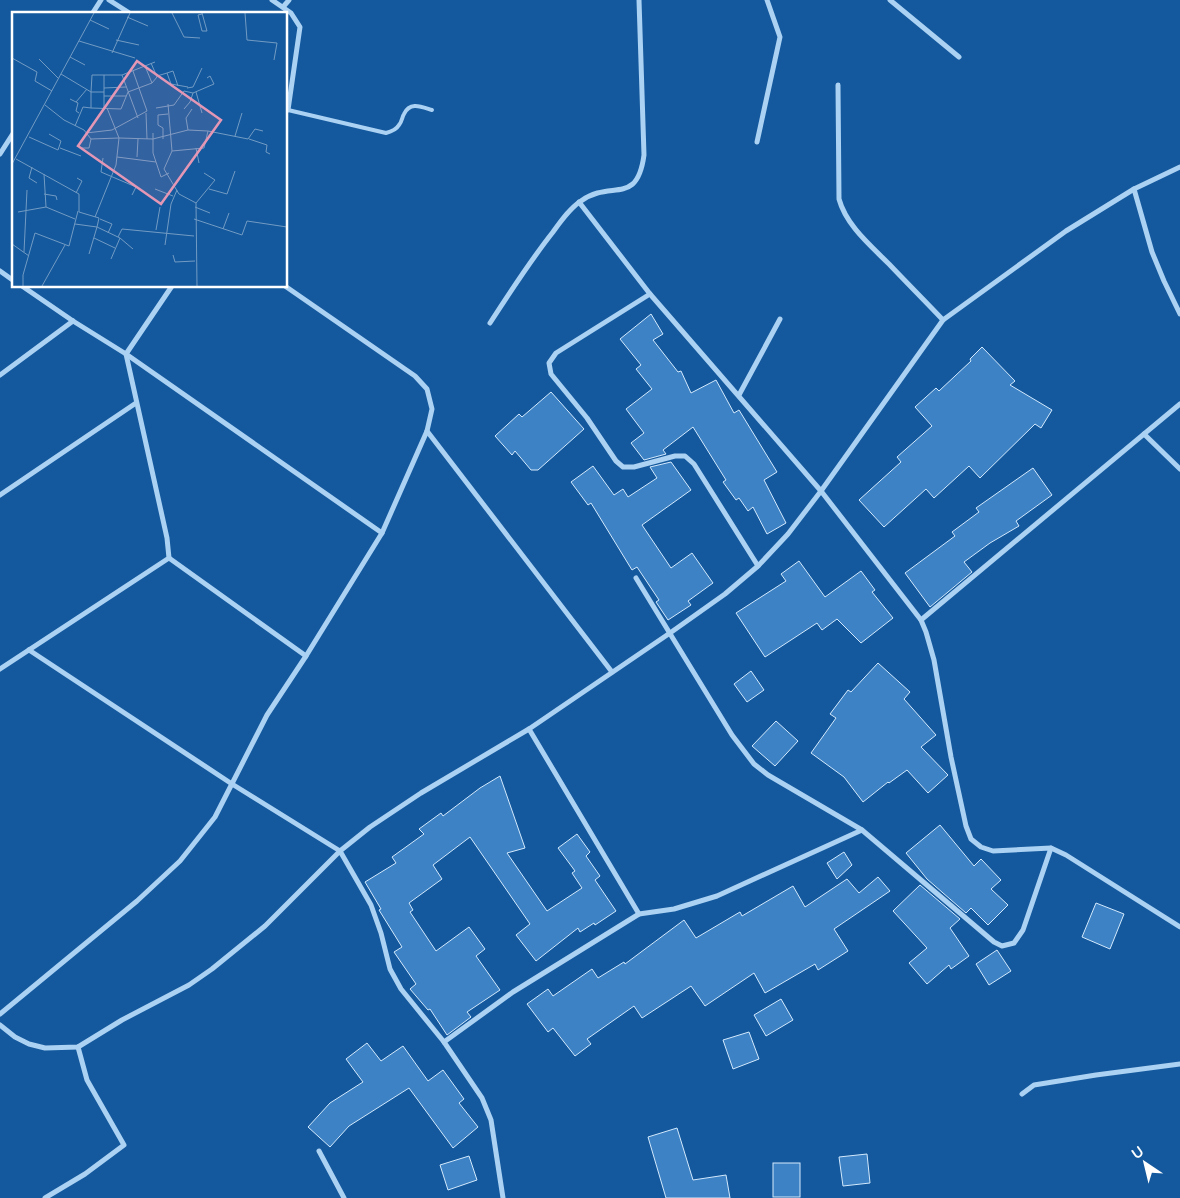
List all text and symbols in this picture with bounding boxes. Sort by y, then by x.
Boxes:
inset map [12,12,288,288]
north arrow [1120,1138,1170,1188]
text: U [1129,1143,1147,1163]

